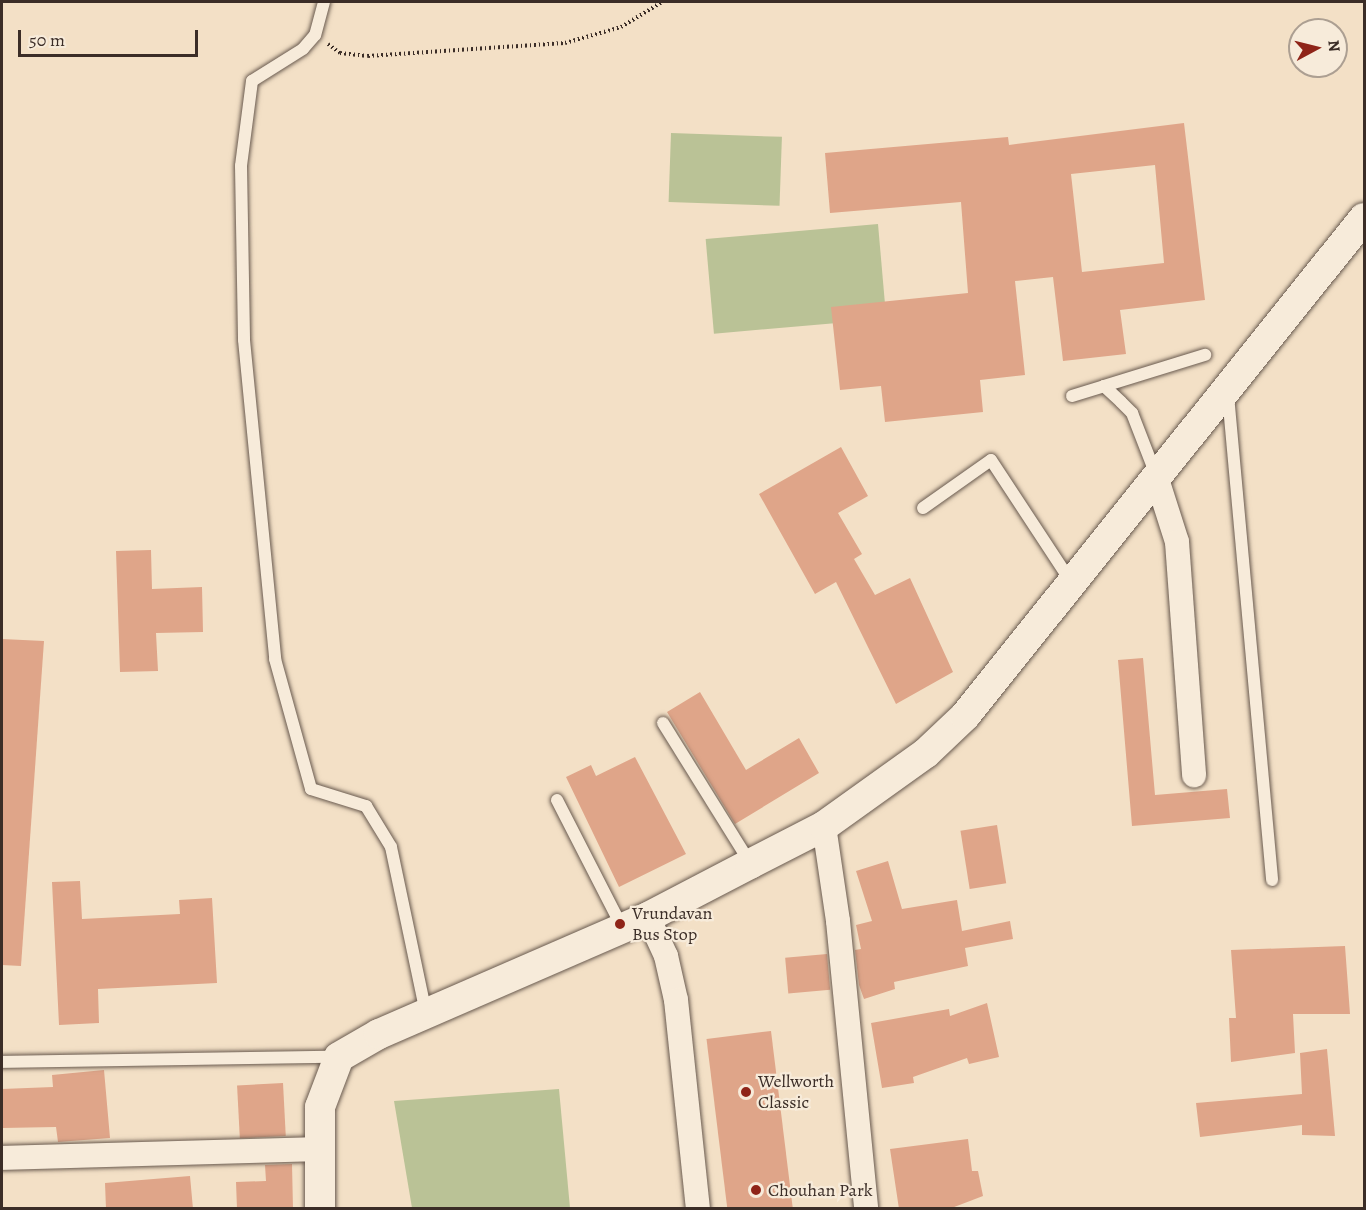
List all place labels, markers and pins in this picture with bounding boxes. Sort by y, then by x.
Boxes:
place label: Vrundavan Bus Stop [632,903,712,946]
marker: Vrundavan Bus Stop [613,917,627,931]
place label: Wellworth Classic [758,1071,834,1114]
marker: Wellworth Classic [739,1085,753,1099]
place label: Chouhan Park [768,1179,873,1201]
marker: Chouhan Park [749,1183,763,1197]

